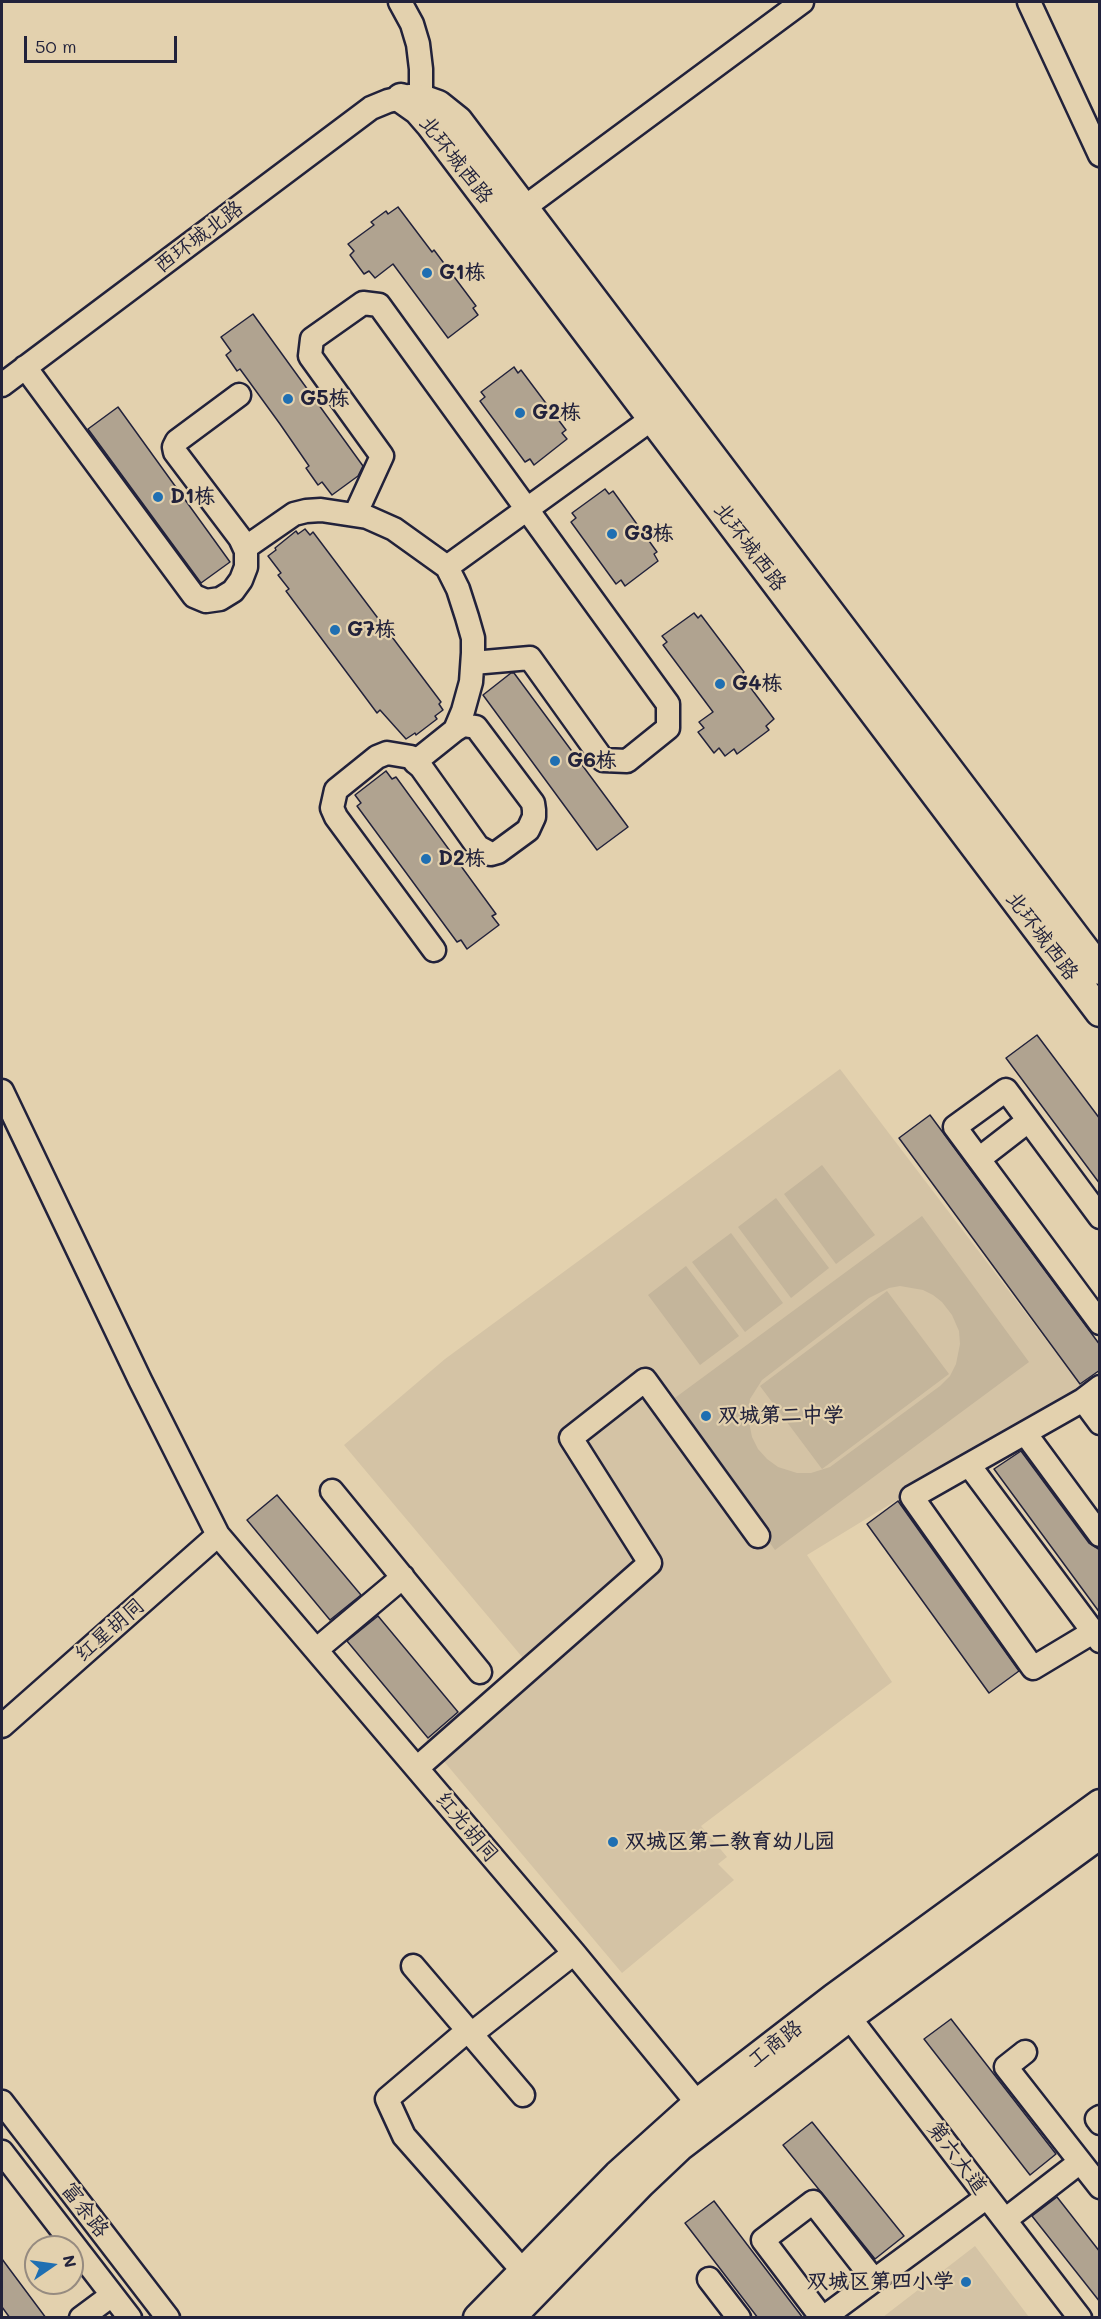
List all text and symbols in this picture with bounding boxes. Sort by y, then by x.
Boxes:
scale bar [27,24,180,62]
text: 50 m [35,34,77,58]
street label: 北环城西路 [414,111,498,209]
street label: 西环城北路 [149,195,249,279]
place label: G1栋 [439,260,485,286]
marker: G1栋 [420,266,434,280]
place label: G5栋 [300,386,349,412]
marker: G5栋 [281,392,295,406]
place label: G2栋 [532,400,581,426]
marker: G2栋 [513,406,527,420]
place label: D1栋 [170,484,215,510]
marker: D1栋 [151,490,165,504]
street label: 北环城西路 [708,497,792,597]
place label: G3栋 [624,521,674,547]
marker: G3栋 [605,527,619,541]
place label: G7栋 [347,617,396,643]
marker: G7栋 [328,623,342,637]
place label: G4栋 [732,671,782,697]
marker: G4栋 [713,677,727,691]
place label: G6栋 [567,748,617,774]
marker: G6栋 [548,754,562,768]
place label: D2栋 [438,846,486,872]
marker: D2栋 [419,852,433,866]
street label: 北环城西路 [1000,886,1084,986]
place label: 双城第二中学 [718,1403,844,1429]
marker: 双城第二中学 [699,1409,713,1423]
street label: 红星胡同 [70,1593,150,1667]
street label: 红光胡同 [430,1787,504,1867]
place label: 双城区第二教育幼儿园 [625,1829,835,1855]
marker: 双城区第二教育幼儿园 [606,1835,620,1849]
street label: 工商路 [742,2015,808,2073]
street label: 第六大道 [922,2117,992,2199]
street label: 富余路 [56,2177,114,2243]
north arrow [24,2235,84,2295]
text: N [58,2253,82,2270]
place label: 双城区第四小学 [807,2269,954,2295]
marker: 双城区第四小学 [959,2275,973,2289]

